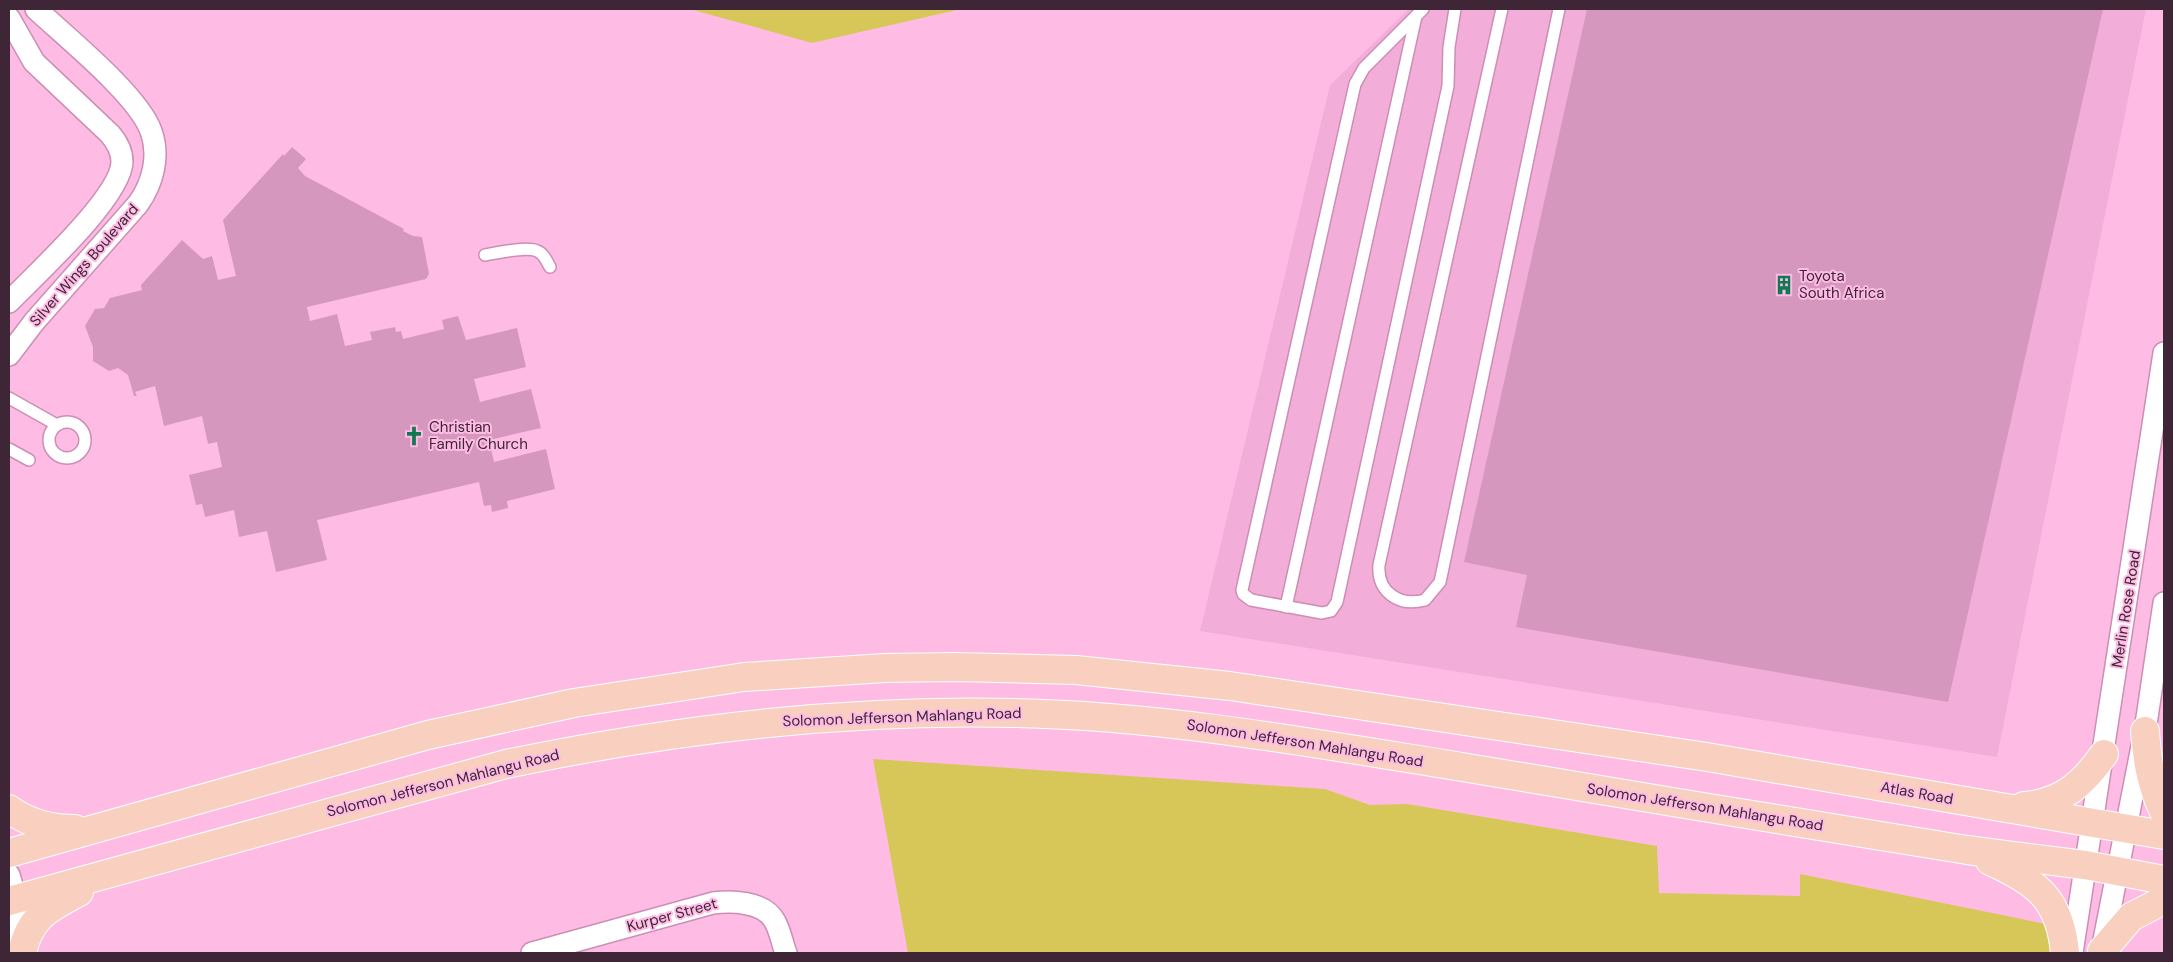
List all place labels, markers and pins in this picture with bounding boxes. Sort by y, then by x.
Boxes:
place label: Toyota South Africa [1799,266,1884,303]
building icon: Toyota South Africa [1773,274,1795,296]
place label: Christian Family Church [429,417,528,454]
church icon: Christian Family Church [403,425,425,447]

